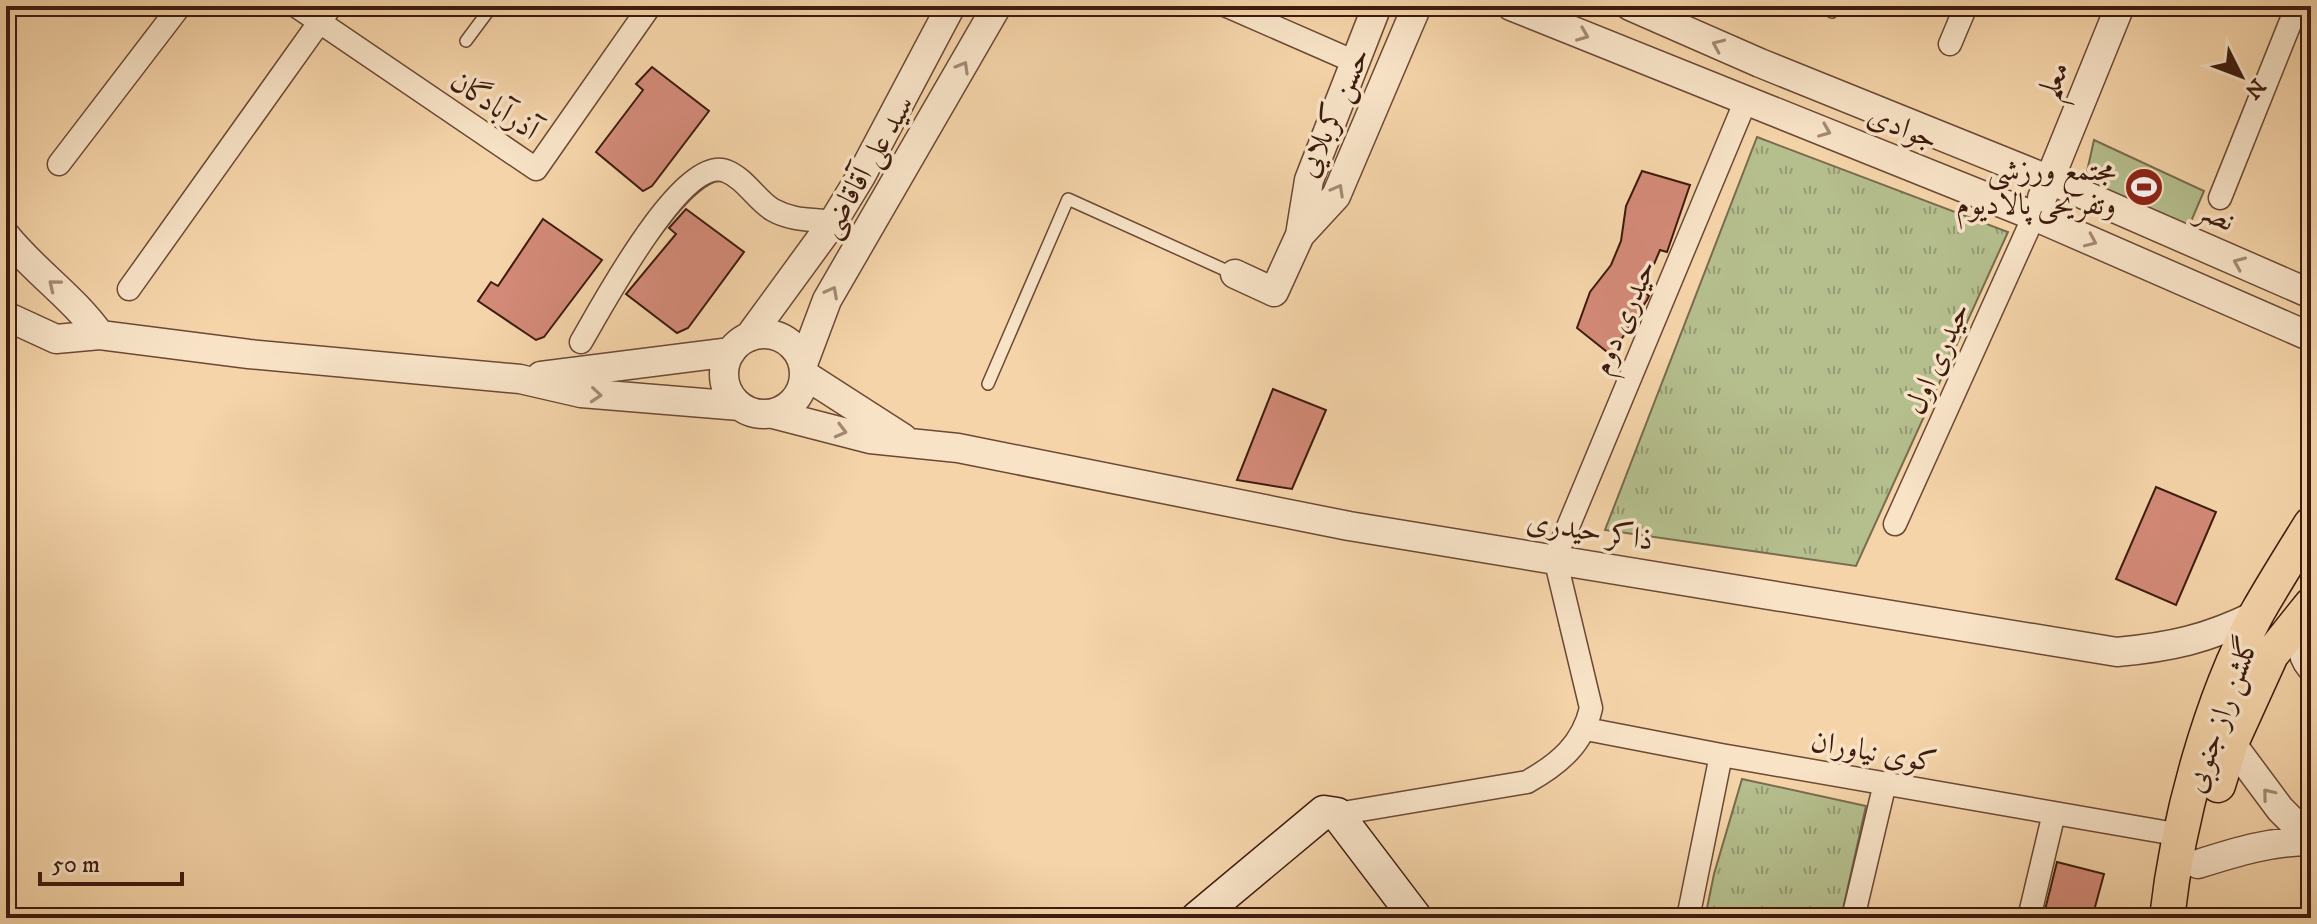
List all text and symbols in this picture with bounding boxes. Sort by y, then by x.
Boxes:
one-way arrow [1575,25,1589,42]
north arrow [2201,36,2281,116]
one-way arrow [1712,39,1726,55]
street label: حسن کربلایی [1289,42,1379,183]
street label: معلم [2030,56,2088,108]
one-way arrow [953,61,969,76]
street label: آذرآبادگان [443,62,549,151]
text: N [2239,73,2271,104]
street label: سید علی آقاقاضی [811,88,925,246]
street label: جوادی [1862,98,1943,159]
one-way arrow [1817,122,1831,138]
place label: مجتمع ورزشی وتفریحی پالادیوم [1956,153,2116,230]
sports icon: مجتمع ورزشی وتفریحی پالادیوم [2123,166,2165,208]
one-way arrow [1328,184,1343,198]
street label: نصر [2188,191,2240,241]
one-way arrow [2083,231,2097,247]
street label: حیدری دوم [1584,254,1671,383]
one-way arrow [2233,256,2248,272]
one-way arrow [48,280,63,295]
one-way arrow [823,286,838,301]
street label: حیدری اول [1897,297,1979,421]
one-way arrow [590,386,603,403]
one-way arrow [833,422,847,439]
street label: ذاکر حیدری [1524,503,1656,560]
street label: گلشن راز جنوبی [2176,631,2269,798]
street label: کوی نیاوران [1808,723,1940,782]
one-way arrow [2263,789,2278,803]
scale bar [40,836,182,886]
text: 50 m [52,850,100,880]

